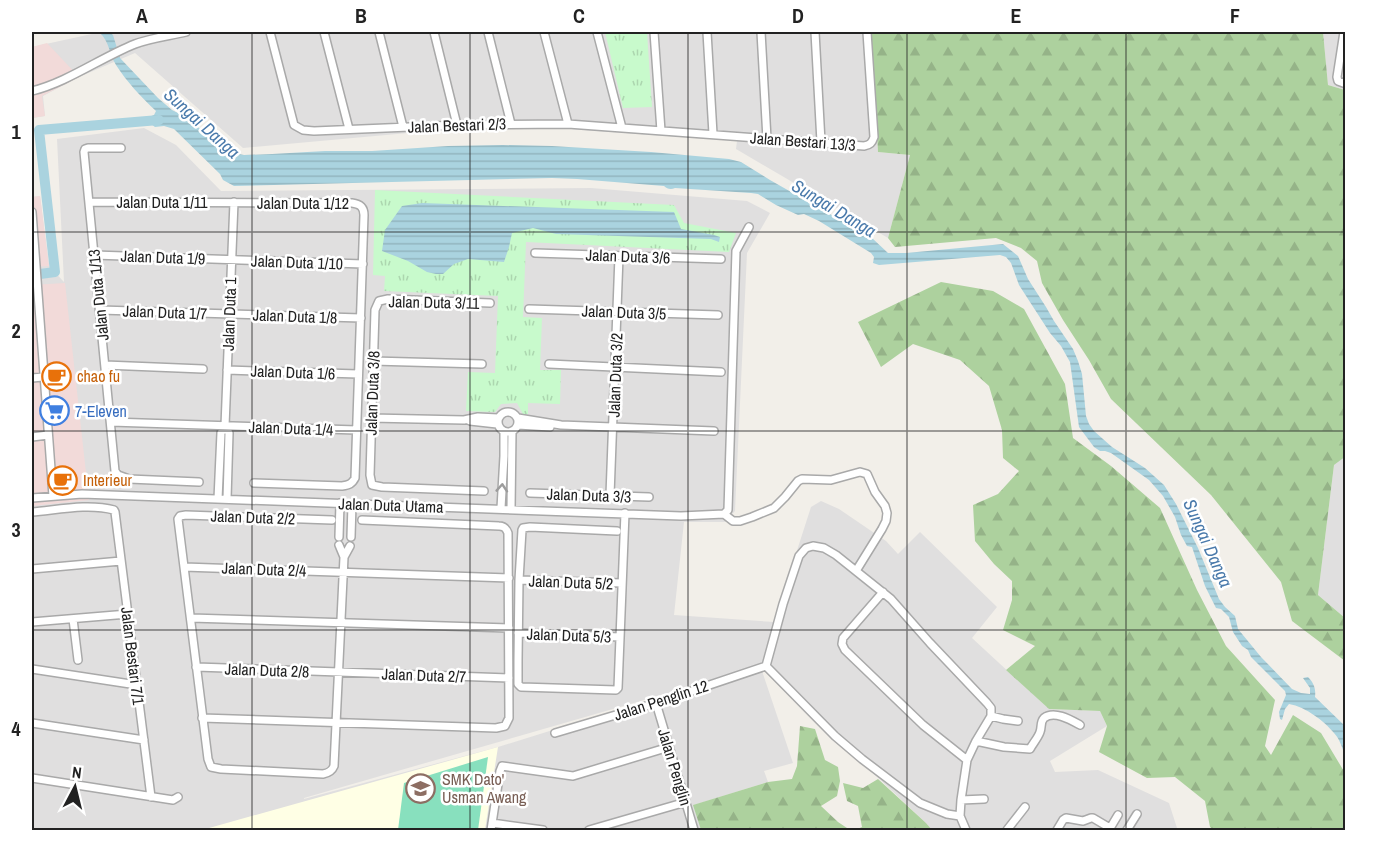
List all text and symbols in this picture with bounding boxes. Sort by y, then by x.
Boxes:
text: A [136,2,148,29]
text: B [355,2,367,29]
text: C [573,2,585,29]
text: D [792,2,804,29]
text: E [1011,2,1022,29]
text: F [1230,2,1240,29]
water label: Sungai Danga [159,82,245,164]
street label: Jalan Bestari 2/3 [407,112,507,138]
text: 1 [11,118,21,145]
street label: Jalan Bestari 13/3 [749,126,857,156]
water label: Sungai Danga [787,173,881,243]
street label: Jalan Duta 1/11 [117,191,208,213]
street label: Jalan Duta 1/12 [257,192,349,214]
street label: Jalan Duta 3/6 [585,244,671,268]
street label: Jalan Duta 1/9 [120,245,206,269]
street label: Jalan Duta 1/13 [82,248,114,342]
street label: Jalan Duta 1/10 [251,249,343,275]
street label: Jalan Duta 1 [217,276,241,351]
street label: Jalan Duta 3/11 [388,290,480,314]
street label: Jalan Duta 1/7 [122,300,208,324]
street label: Jalan Duta 3/5 [581,300,667,324]
street label: Jalan Duta 1/8 [252,304,338,328]
text: 2 [11,317,21,344]
street label: Jalan Duta 3/2 [603,332,627,418]
street label: Jalan Duta 3/8 [360,350,384,436]
cafe icon: chao fu [40,360,72,392]
street label: Jalan Duta 1/6 [250,360,336,384]
place label: chao fu [77,365,120,387]
supermarket icon: 7-Eleven [38,395,70,427]
place label: 7-Eleven [75,400,127,422]
street label: Jalan Duta 1/4 [248,416,334,440]
cafe icon: Interieur [46,464,78,496]
place label: Interieur [83,469,132,491]
street label: Jalan Duta 3/3 [546,483,632,507]
one-way arrow [496,484,509,493]
street label: Jalan Duta Utama [338,492,445,518]
water label: Sungai Danga [1177,495,1239,591]
street label: Jalan Duta 2/2 [210,505,296,529]
text: 3 [11,516,21,543]
street label: Jalan Duta 2/4 [221,557,307,581]
street label: Jalan Duta 5/2 [528,570,614,594]
street label: Jalan Bestari 7/1 [116,606,150,707]
street label: Jalan Duta 5/3 [526,623,612,647]
street label: Jalan Duta 2/8 [224,658,310,682]
street label: Jalan Duta 2/7 [381,663,467,687]
street label: Jalan Penglin 12 [611,674,711,726]
text: 4 [11,715,21,742]
street label: Jalan Penglin [653,726,697,808]
north arrow [45,757,105,817]
text: N [71,761,83,784]
place label: SMK Dato' Usman Awang [442,768,527,808]
school or university icon: SMK Dato' Usman Awang [405,772,437,804]

